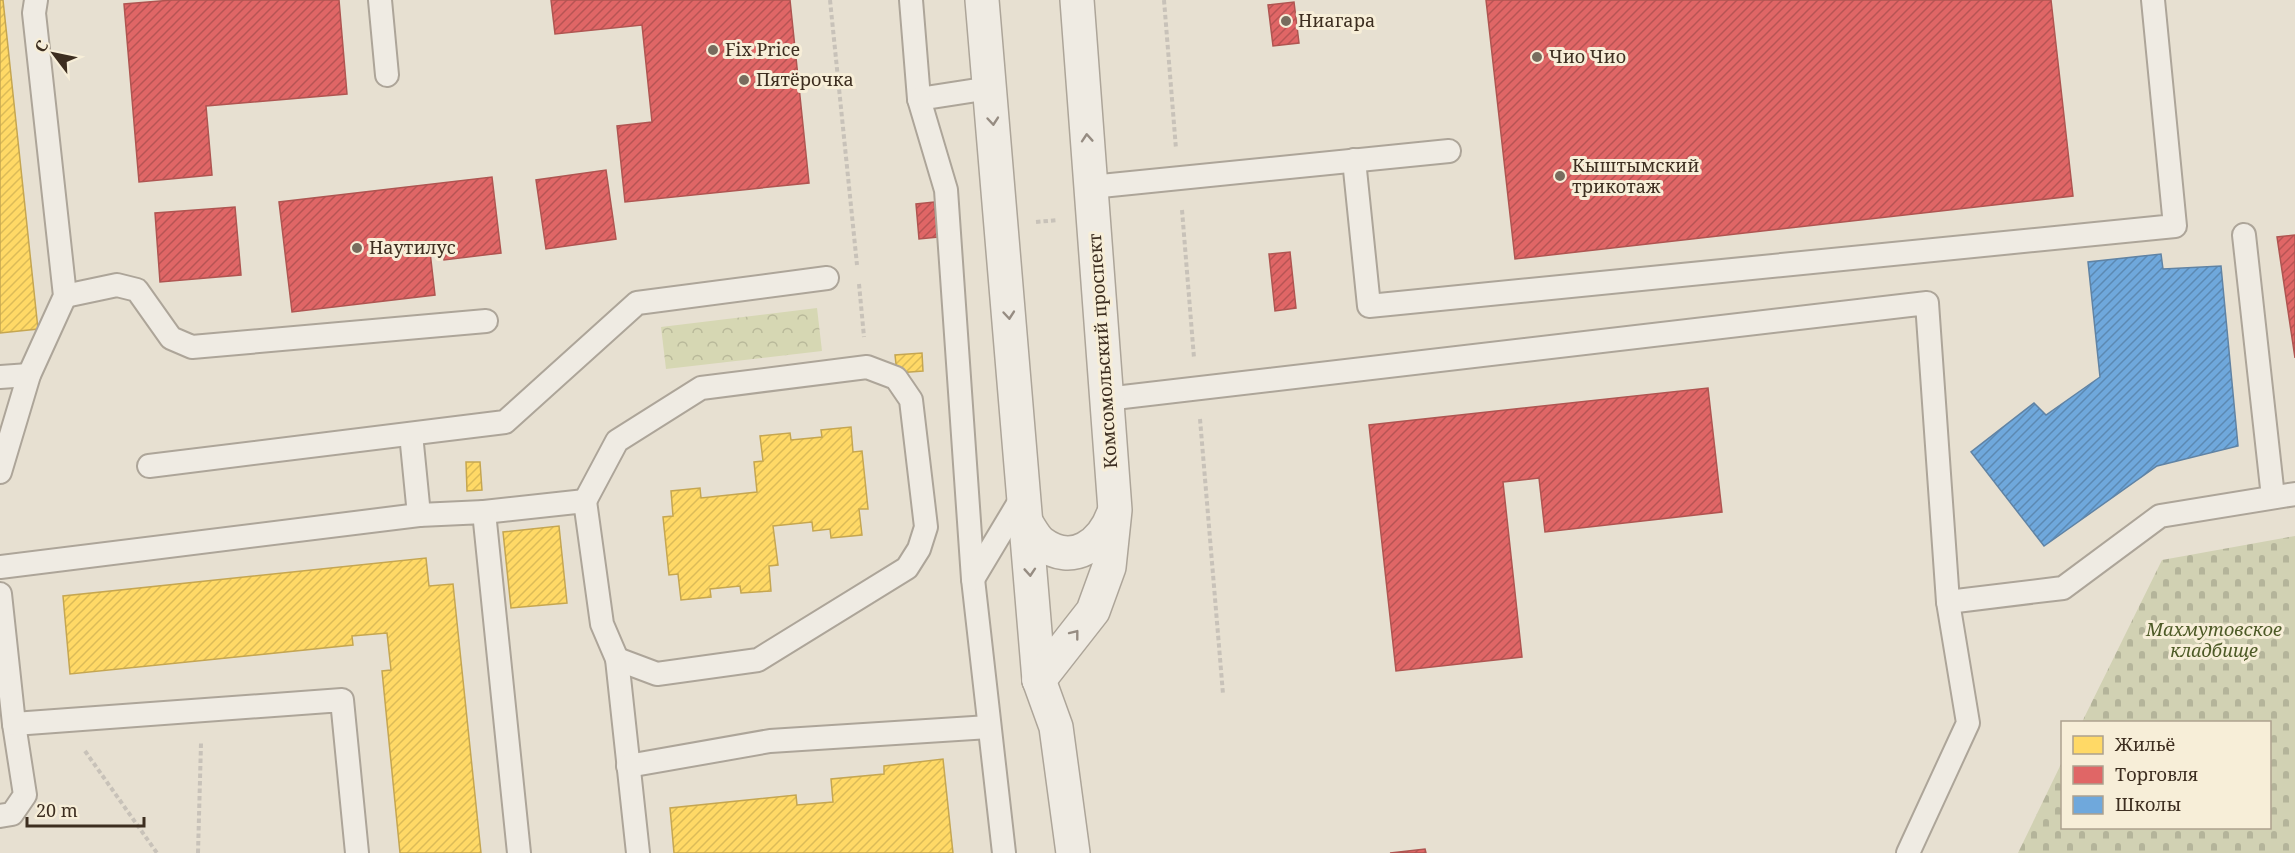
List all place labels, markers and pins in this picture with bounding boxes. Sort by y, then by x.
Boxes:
place label: Ниагара [1298,8,1375,32]
marker: Ниагара [1279,14,1293,28]
place label: Fix Price [725,37,800,61]
marker: Fix Price [706,43,720,57]
place label: Чио Чио [1549,44,1626,68]
marker: Чио Чио [1530,50,1544,64]
place label: Пятёрочка [756,67,854,91]
marker: Пятёрочка [737,73,751,87]
place label: Кыштымский трикотаж [1572,153,1699,198]
marker: Кыштымский трикотаж [1553,169,1567,183]
place label: Наутилус [369,235,456,259]
marker: Наутилус [350,241,364,255]

